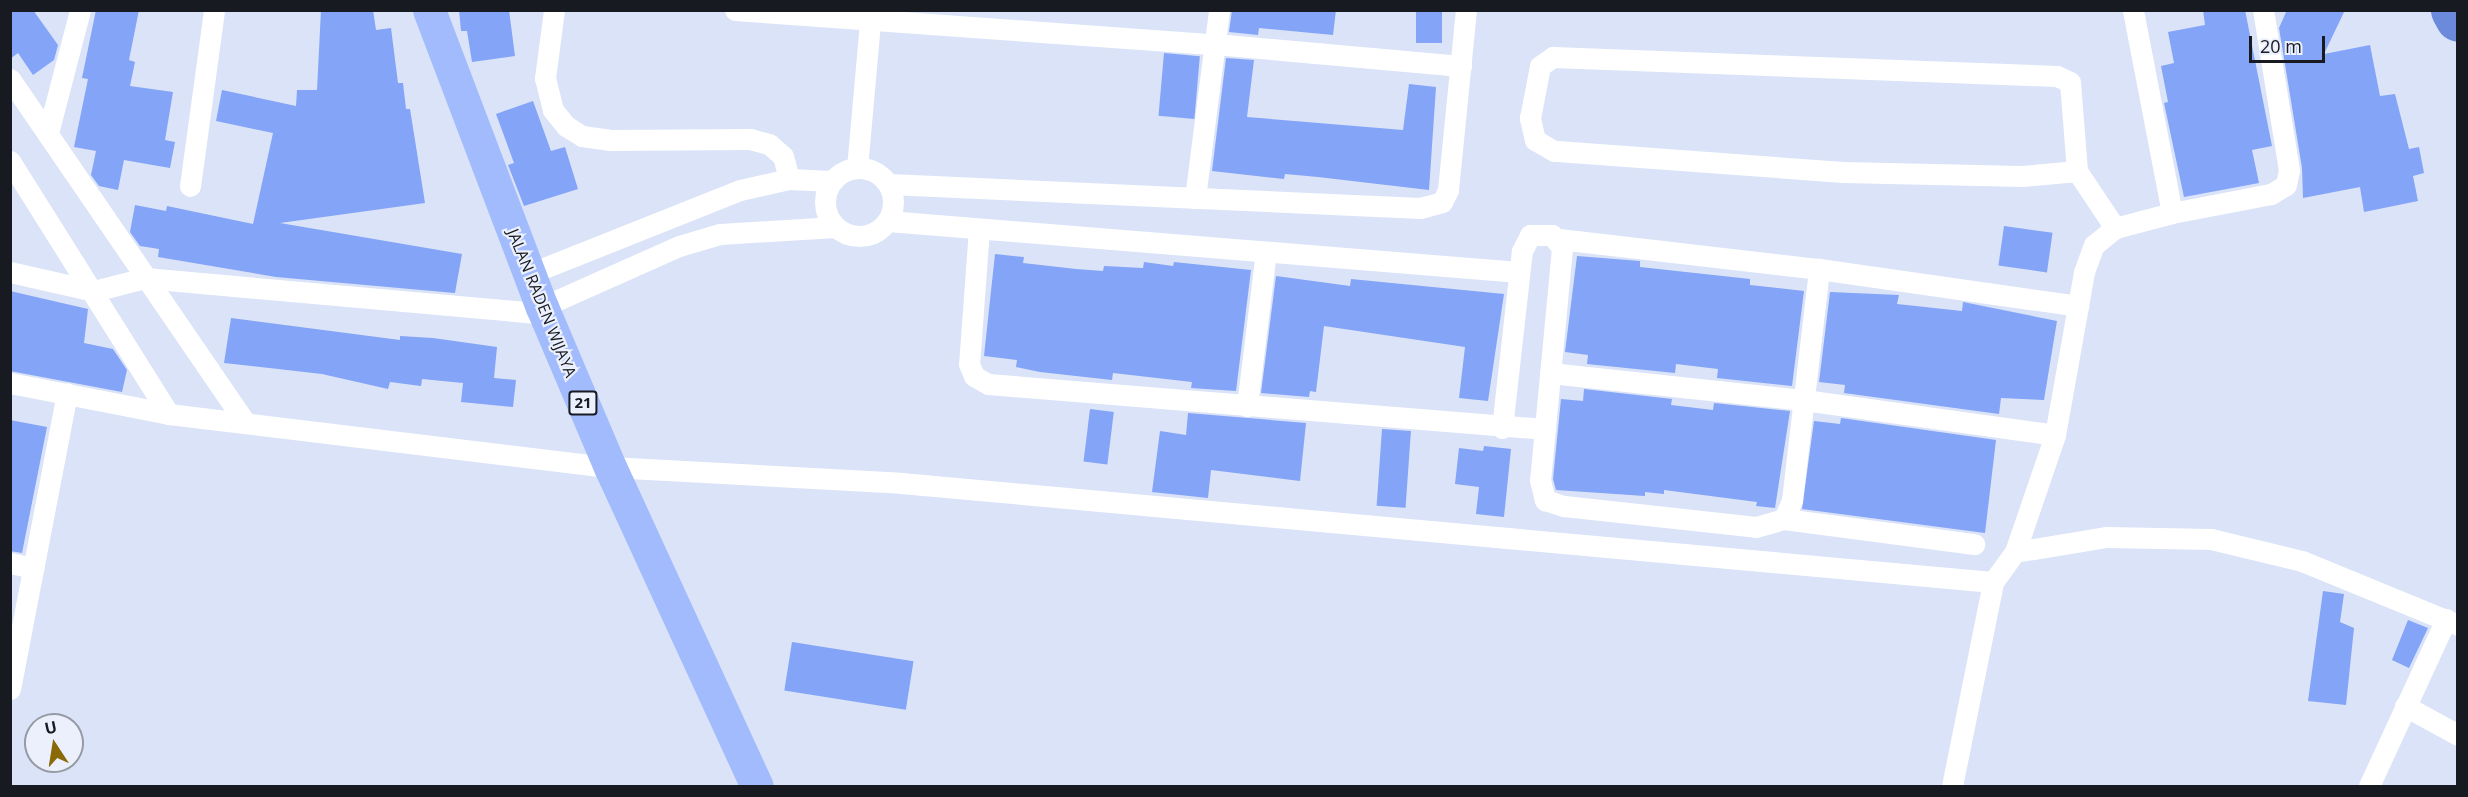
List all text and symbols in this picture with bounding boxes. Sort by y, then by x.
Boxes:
scale bar [2252,24,2328,62]
text: 20 m [2260,34,2302,58]
street label: JALAN RADEN WIJAYA [503,226,581,380]
road number: 21 [568,391,598,415]
north arrow [24,713,84,773]
text: U [42,715,59,739]

